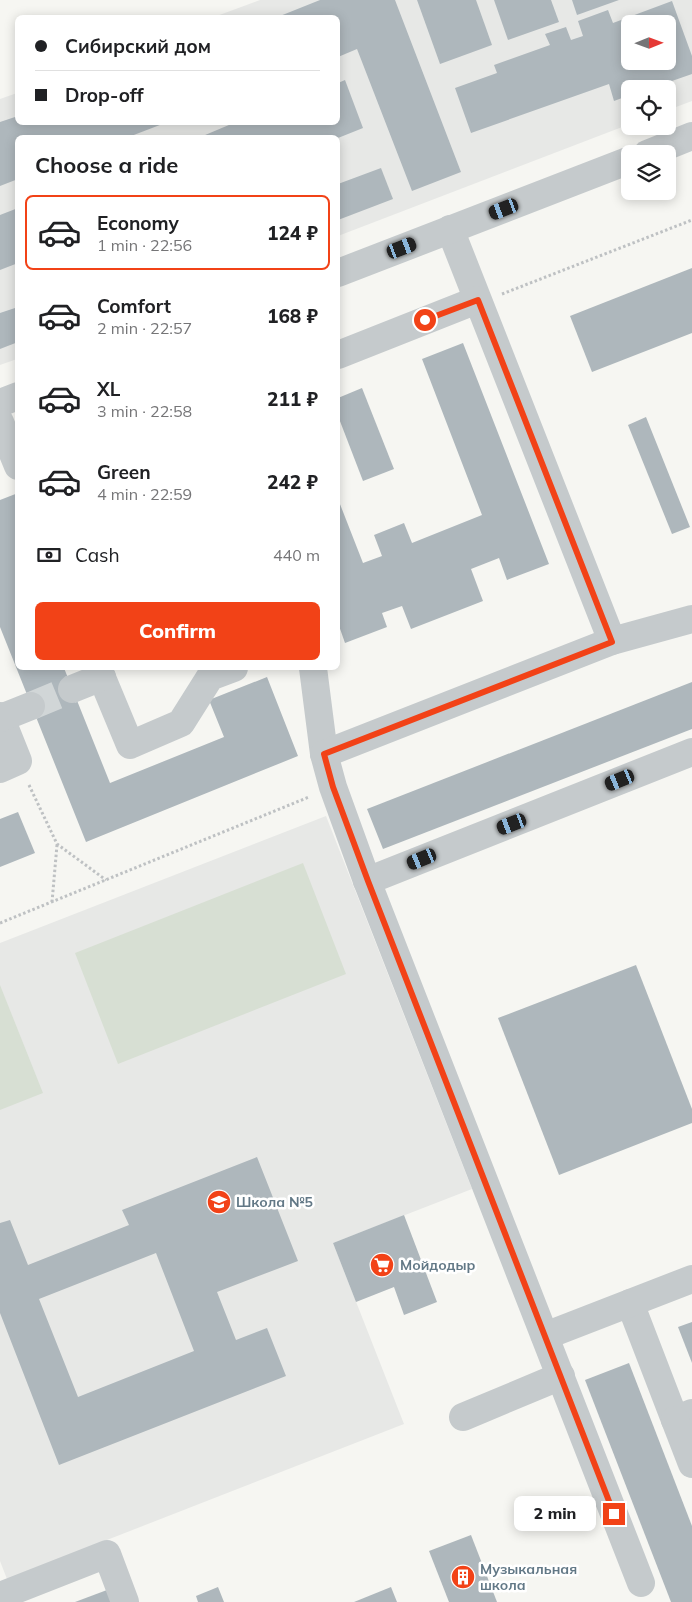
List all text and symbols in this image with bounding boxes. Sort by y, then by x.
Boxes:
north arrow [621,15,676,70]
map controls [621,15,676,200]
text: Сибирский дом [65,34,211,58]
button: locate [621,80,676,135]
text: Drop-off [65,83,143,107]
button: layers [621,145,676,200]
text: Choose a ride [35,151,178,179]
car [487,197,520,221]
icon: car [37,210,82,255]
text: Economy [97,211,179,235]
text: 124 ₽ [267,221,318,245]
text: 1 min · 22:56 [97,235,192,255]
car [385,236,418,260]
icon: car [37,293,82,338]
text: Comfort [97,294,171,318]
text: 168 ₽ [267,304,318,328]
route start [414,309,436,331]
text: 2 min · 22:57 [97,318,192,338]
icon: car [37,376,82,421]
text: XL [97,377,120,401]
text: 211 ₽ [267,387,318,411]
text: 3 min · 22:58 [97,401,192,421]
icon: car [37,459,82,504]
text: Green [97,460,151,484]
text: 242 ₽ [267,470,318,494]
text: 4 min · 22:59 [97,484,192,504]
icon: cash [35,541,63,569]
text: Cash [75,543,120,567]
text: 440 m [273,545,320,565]
button: Confirm [35,602,320,660]
car [603,767,636,793]
car [495,812,528,836]
car [405,846,438,872]
school or university icon: Школа №5 [206,1189,232,1215]
place label: Школа №5 [236,1193,313,1211]
supermarket icon: Мойдодыр [369,1252,395,1278]
place label: Мойдодыр [400,1256,476,1274]
callout: 2 min [514,1496,596,1532]
text: 2 min [534,1503,576,1523]
route end [603,1503,625,1525]
place label: Музыкальная школа [480,1560,577,1594]
building icon: Музыкальная школа [450,1564,476,1590]

